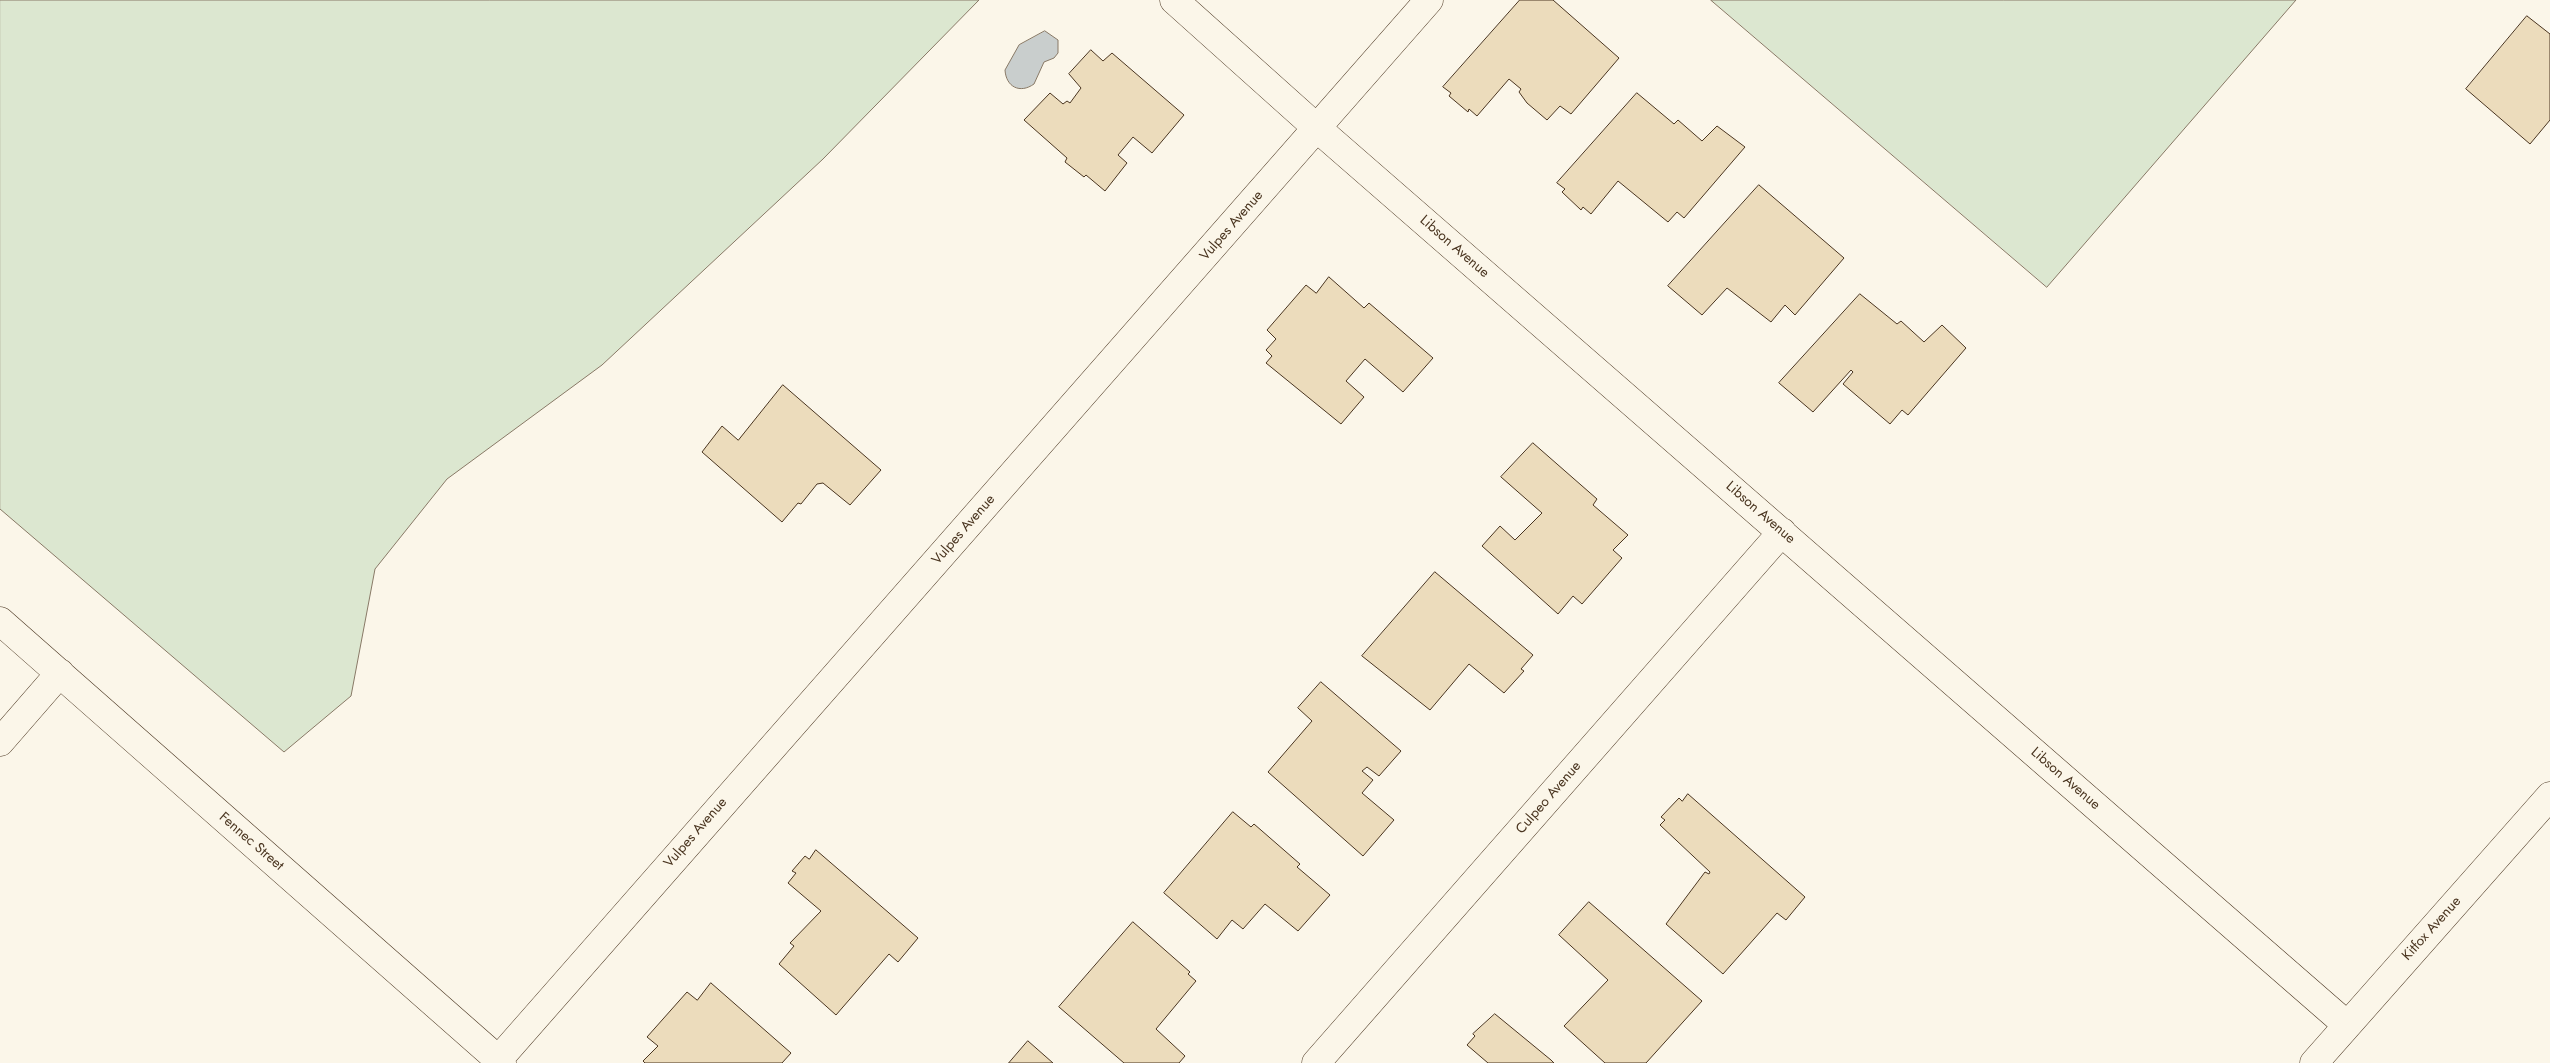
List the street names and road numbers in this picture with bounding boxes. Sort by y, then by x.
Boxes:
street label: Vulpes Avenue [1197,187,1267,265]
street label: Libson Avenue [1416,212,1492,282]
street label: Libson Avenue [1722,478,1798,548]
street label: Vulpes Avenue [929,491,999,569]
street label: Libson Avenue [2027,744,2103,814]
street label: Culpeo Avenue [1513,758,1585,838]
street label: Vulpes Avenue [661,794,731,872]
street label: Fennec Street [215,809,287,875]
street label: Kitfox Avenue [2399,894,2465,964]

